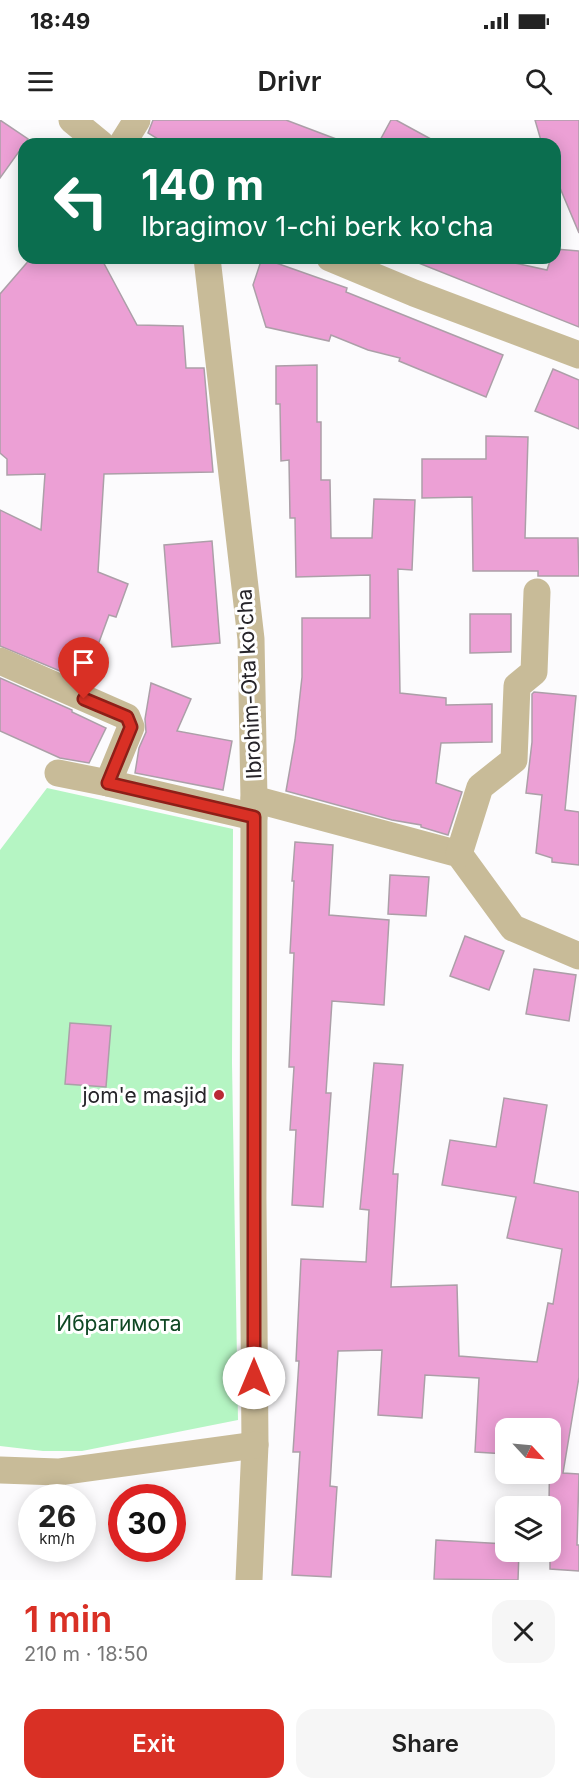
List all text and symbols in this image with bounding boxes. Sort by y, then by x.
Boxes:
text: 18:49 [30,8,90,34]
icon: menu [24,65,57,98]
text: Drivr [257,65,322,98]
icon: search [522,65,555,98]
text: 140 m [141,159,264,210]
icon: left [42,162,120,240]
text: Ibragimov 1-chi berk ko'cha [141,210,494,243]
street label: Ibrohim-Ota ko'cha [232,588,266,780]
pin [58,637,109,699]
icon: arrive [67,646,100,679]
place label: jom'e masjid [81,1083,207,1108]
marker: jom'e masjid [212,1088,226,1102]
park label: Ибрагимота [56,1311,182,1336]
position arrow [222,1346,286,1410]
north arrow [495,1418,561,1484]
map controls [495,1418,561,1562]
speed limit sign: 30 [108,1484,186,1562]
button: layers [495,1496,561,1562]
text: 26 [38,1498,76,1534]
text: km/h [39,1529,75,1548]
text: 1 min [24,1597,112,1641]
button: close [492,1600,555,1663]
text: 210 m · 18:50 [24,1642,148,1666]
button: Exit [24,1709,284,1778]
button: Share [296,1709,555,1778]

